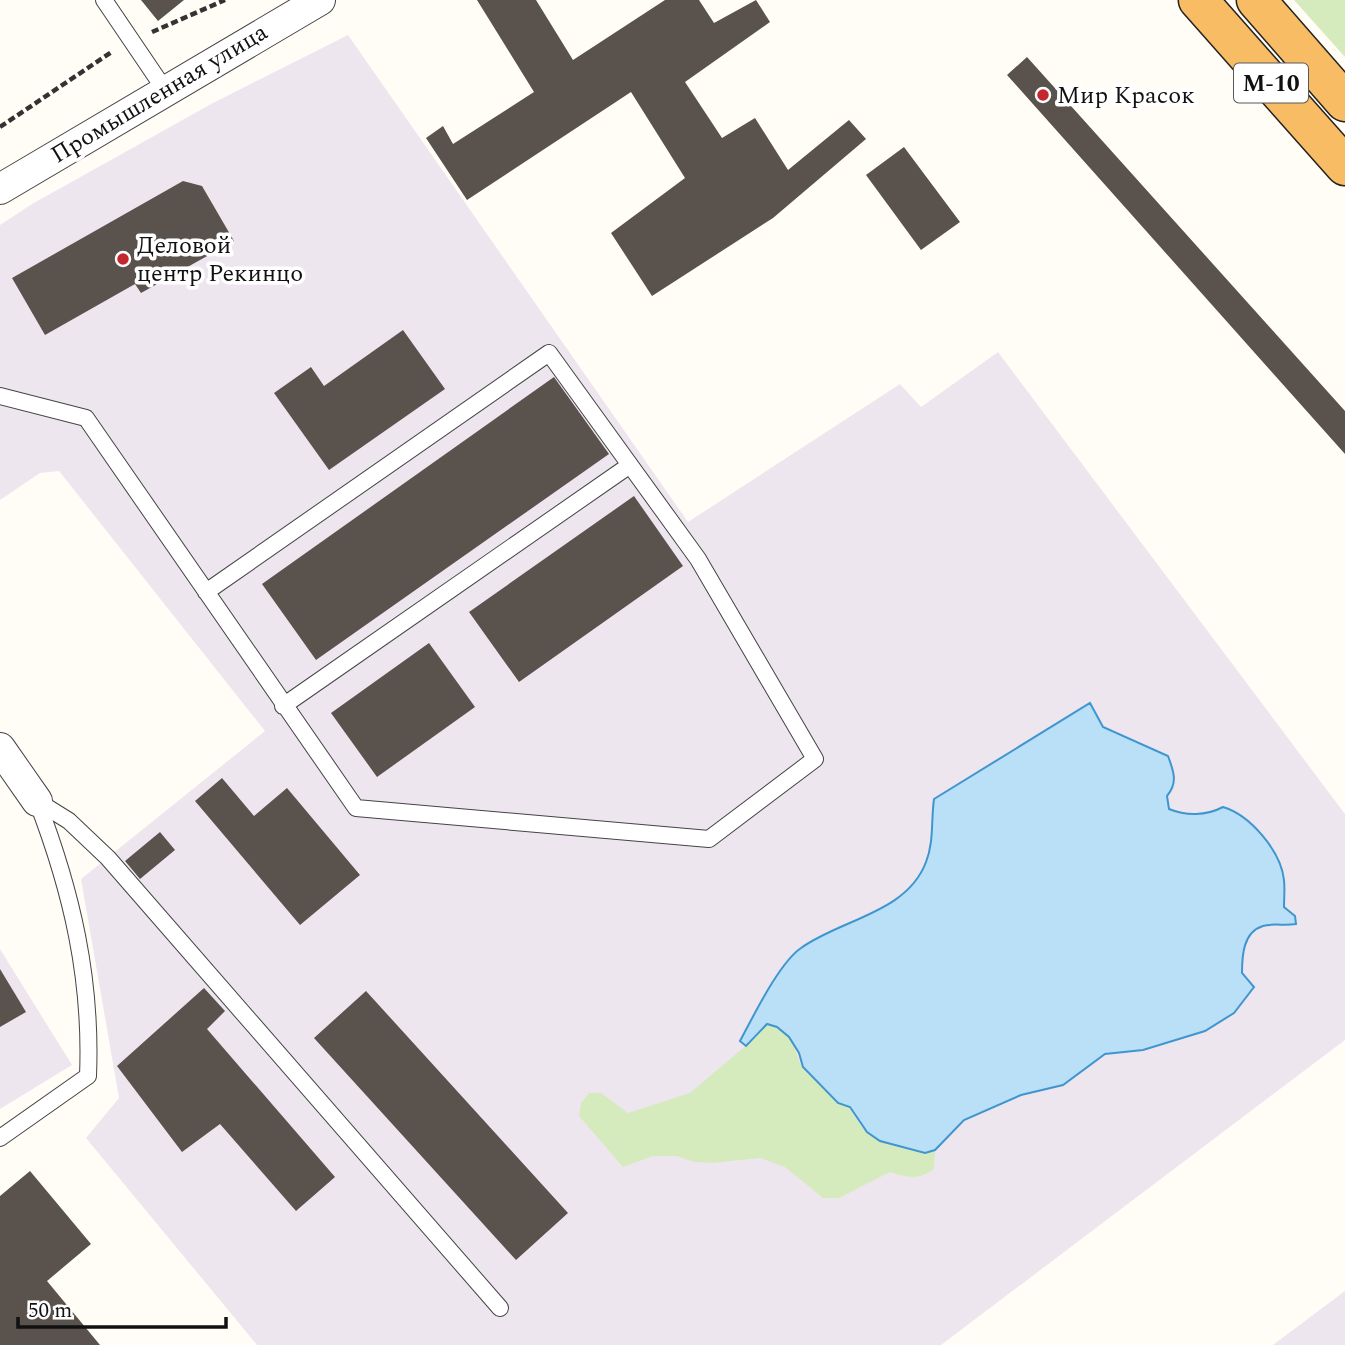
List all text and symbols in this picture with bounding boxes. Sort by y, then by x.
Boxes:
street label: Промышленная улица [44,15,275,173]
road number: М-10 [1234,64,1308,102]
place label: Мир Красок [1057,78,1195,114]
marker: Мир Красок [1035,87,1051,103]
place label: Деловой центр Рекинцо [137,228,303,292]
marker: Деловой центр Рекинцо [115,251,131,267]
scale bar [18,1286,226,1330]
text: 50 m [28,1295,72,1327]

